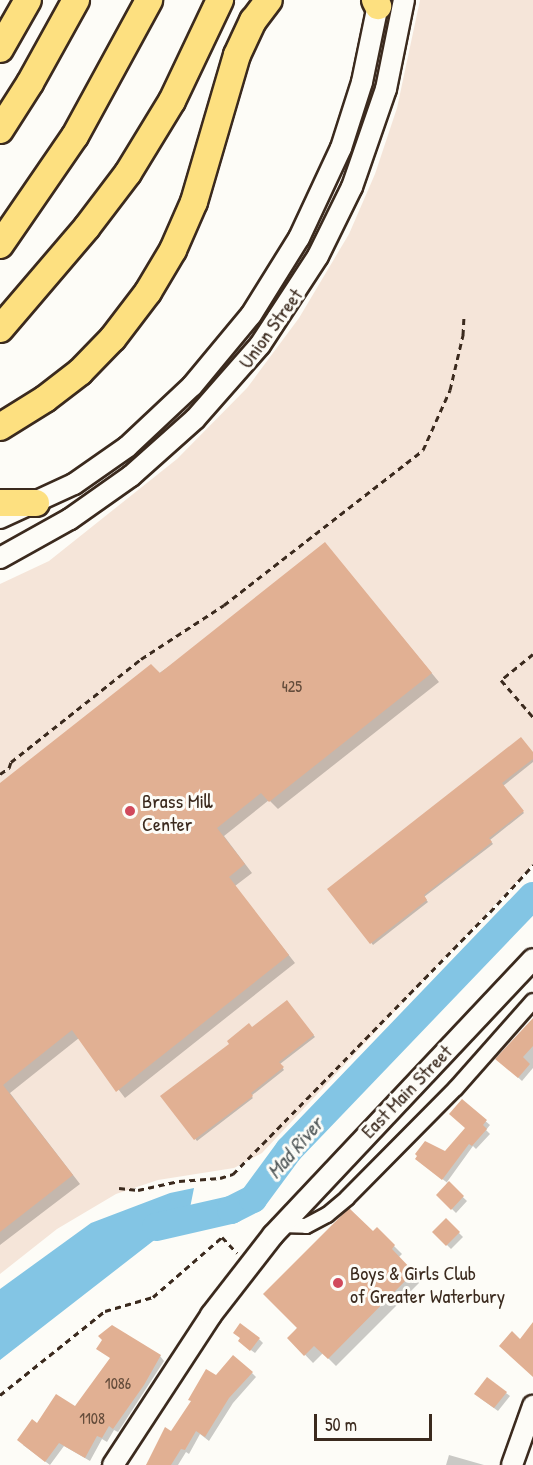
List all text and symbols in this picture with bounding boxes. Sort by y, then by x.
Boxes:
street label: Union Street [233,283,307,373]
house number: 425 [282,676,302,696]
place label: Brass Mill Center [142,788,213,835]
marker: Brass Mill Center [123,804,137,818]
street label: East Main Street [356,1039,456,1143]
water label: Mad River [262,1112,328,1184]
place label: Boys & Girls Club of Greater Waterbury [350,1260,505,1307]
marker: Boys & Girls Club of Greater Waterbury [331,1276,345,1290]
house number: 1086 [105,1373,131,1393]
scale bar [317,1402,436,1440]
house number: 1108 [79,1408,105,1428]
text: 50 m [325,1412,357,1437]

